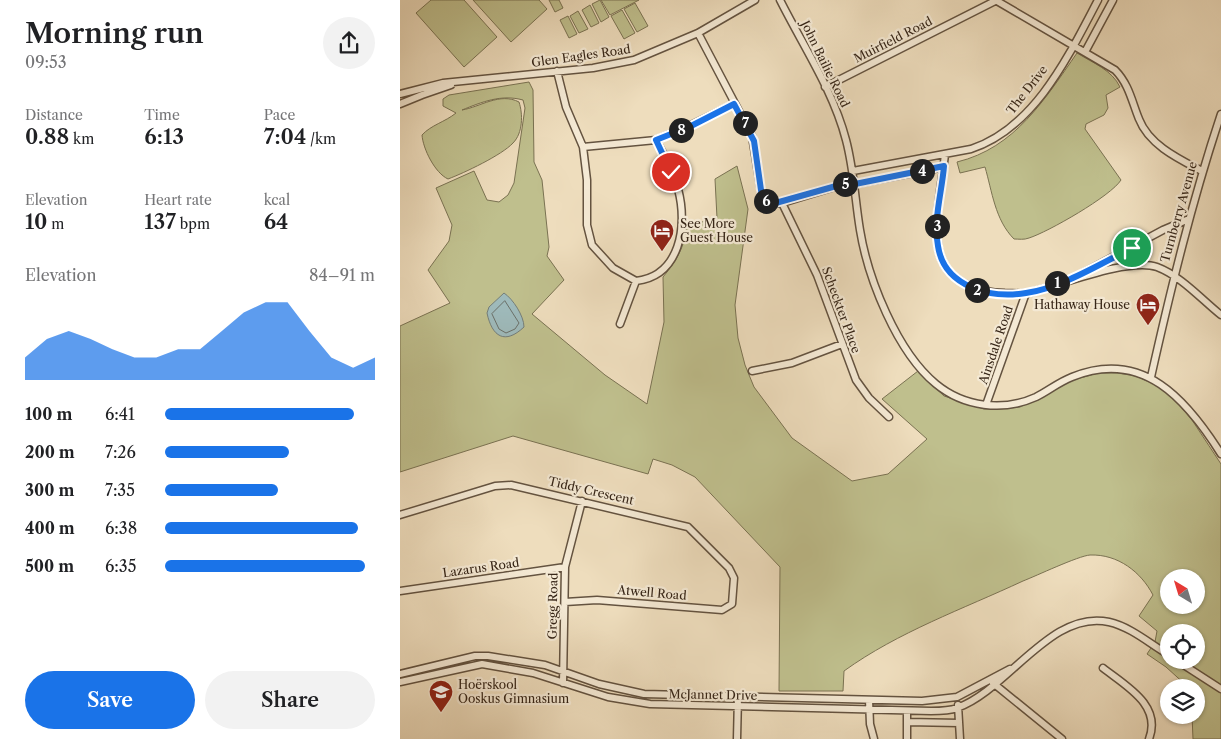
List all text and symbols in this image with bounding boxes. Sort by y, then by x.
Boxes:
street label: Muirfield Road [851,13,935,66]
text: Morning run [25,16,204,50]
street label: John Bailie Road [797,16,853,110]
button: share [323,17,375,69]
street label: Glen Eagles Road [530,41,632,70]
text: 09:53 [25,52,67,72]
street label: The Drive [1003,62,1050,117]
text: Distance [25,106,83,124]
text: Time [144,106,180,124]
text: Pace [264,106,295,124]
pin: 7 [732,110,758,136]
text: 7 [742,114,749,132]
pin: 8 [668,118,694,142]
text: 8 [677,121,686,139]
text: 0.88 [25,124,69,149]
text: 6:13 [144,124,184,149]
text: 7:04 [264,124,306,149]
text: km [69,130,94,148]
text: /km [306,130,336,148]
pin [650,151,692,193]
icon: check [657,158,685,186]
pin: 4 [910,158,934,184]
street label: Turnberry Avenue [1157,159,1200,264]
text: 4 [918,162,927,180]
pin: 5 [832,172,858,196]
text: 5 [842,175,849,193]
pin: 6 [754,188,778,214]
text: Elevation [25,191,88,209]
text: Heart rate [144,191,212,209]
text: kcal [264,191,290,209]
text: 6 [762,192,771,210]
text: 10 [25,209,47,234]
text: 137 [144,209,176,234]
text: 64 [264,209,288,234]
pin: 3 [924,214,950,238]
text: m [47,215,64,233]
text: bpm [176,215,210,233]
place label: See More Guest House [680,216,753,245]
text: 3 [934,217,941,235]
hotel icon: See More Guest House [649,218,675,252]
pin [1111,227,1153,269]
icon: arrive [1118,234,1146,262]
text: Elevation [25,265,96,285]
text: 84–91 m [309,265,375,285]
street label: Scheckter Place [819,265,864,355]
pin: 1 [1044,270,1070,296]
text: 1 [1054,274,1061,292]
pin: 2 [964,278,990,302]
text: 2 [973,281,982,299]
hotel icon: Hathaway House [1135,292,1161,326]
place label: Hathaway House [1034,297,1130,312]
street label: Ainsdale Road [975,303,1016,387]
text: 100 m [25,404,72,424]
text: 6:41 [105,404,135,424]
text: 200 m [25,442,75,462]
text: 7:26 [105,442,136,462]
street label: Tiddy Crescent [547,473,636,508]
text: 300 m [25,480,74,500]
text: 7:35 [105,480,135,500]
text: 400 m [25,518,75,538]
text: 6:38 [105,518,137,538]
street label: Lazarus Road [442,555,521,580]
text: 500 m [25,556,74,576]
text: 6:35 [105,556,136,576]
north arrow [1160,569,1205,614]
map controls [1160,569,1205,724]
street label: Gregg Road [544,572,561,640]
street label: Atwell Road [616,582,688,603]
button: locate [1160,624,1205,669]
button: Save [25,671,195,729]
button: Share [205,671,375,729]
place label: Hoërskool Ooskus Gimnasium [458,677,569,706]
school or university icon: Hoërskool Ooskus Gimnasium [428,679,454,713]
button: layers [1160,679,1205,724]
street label: McJannet Drive [669,686,758,703]

